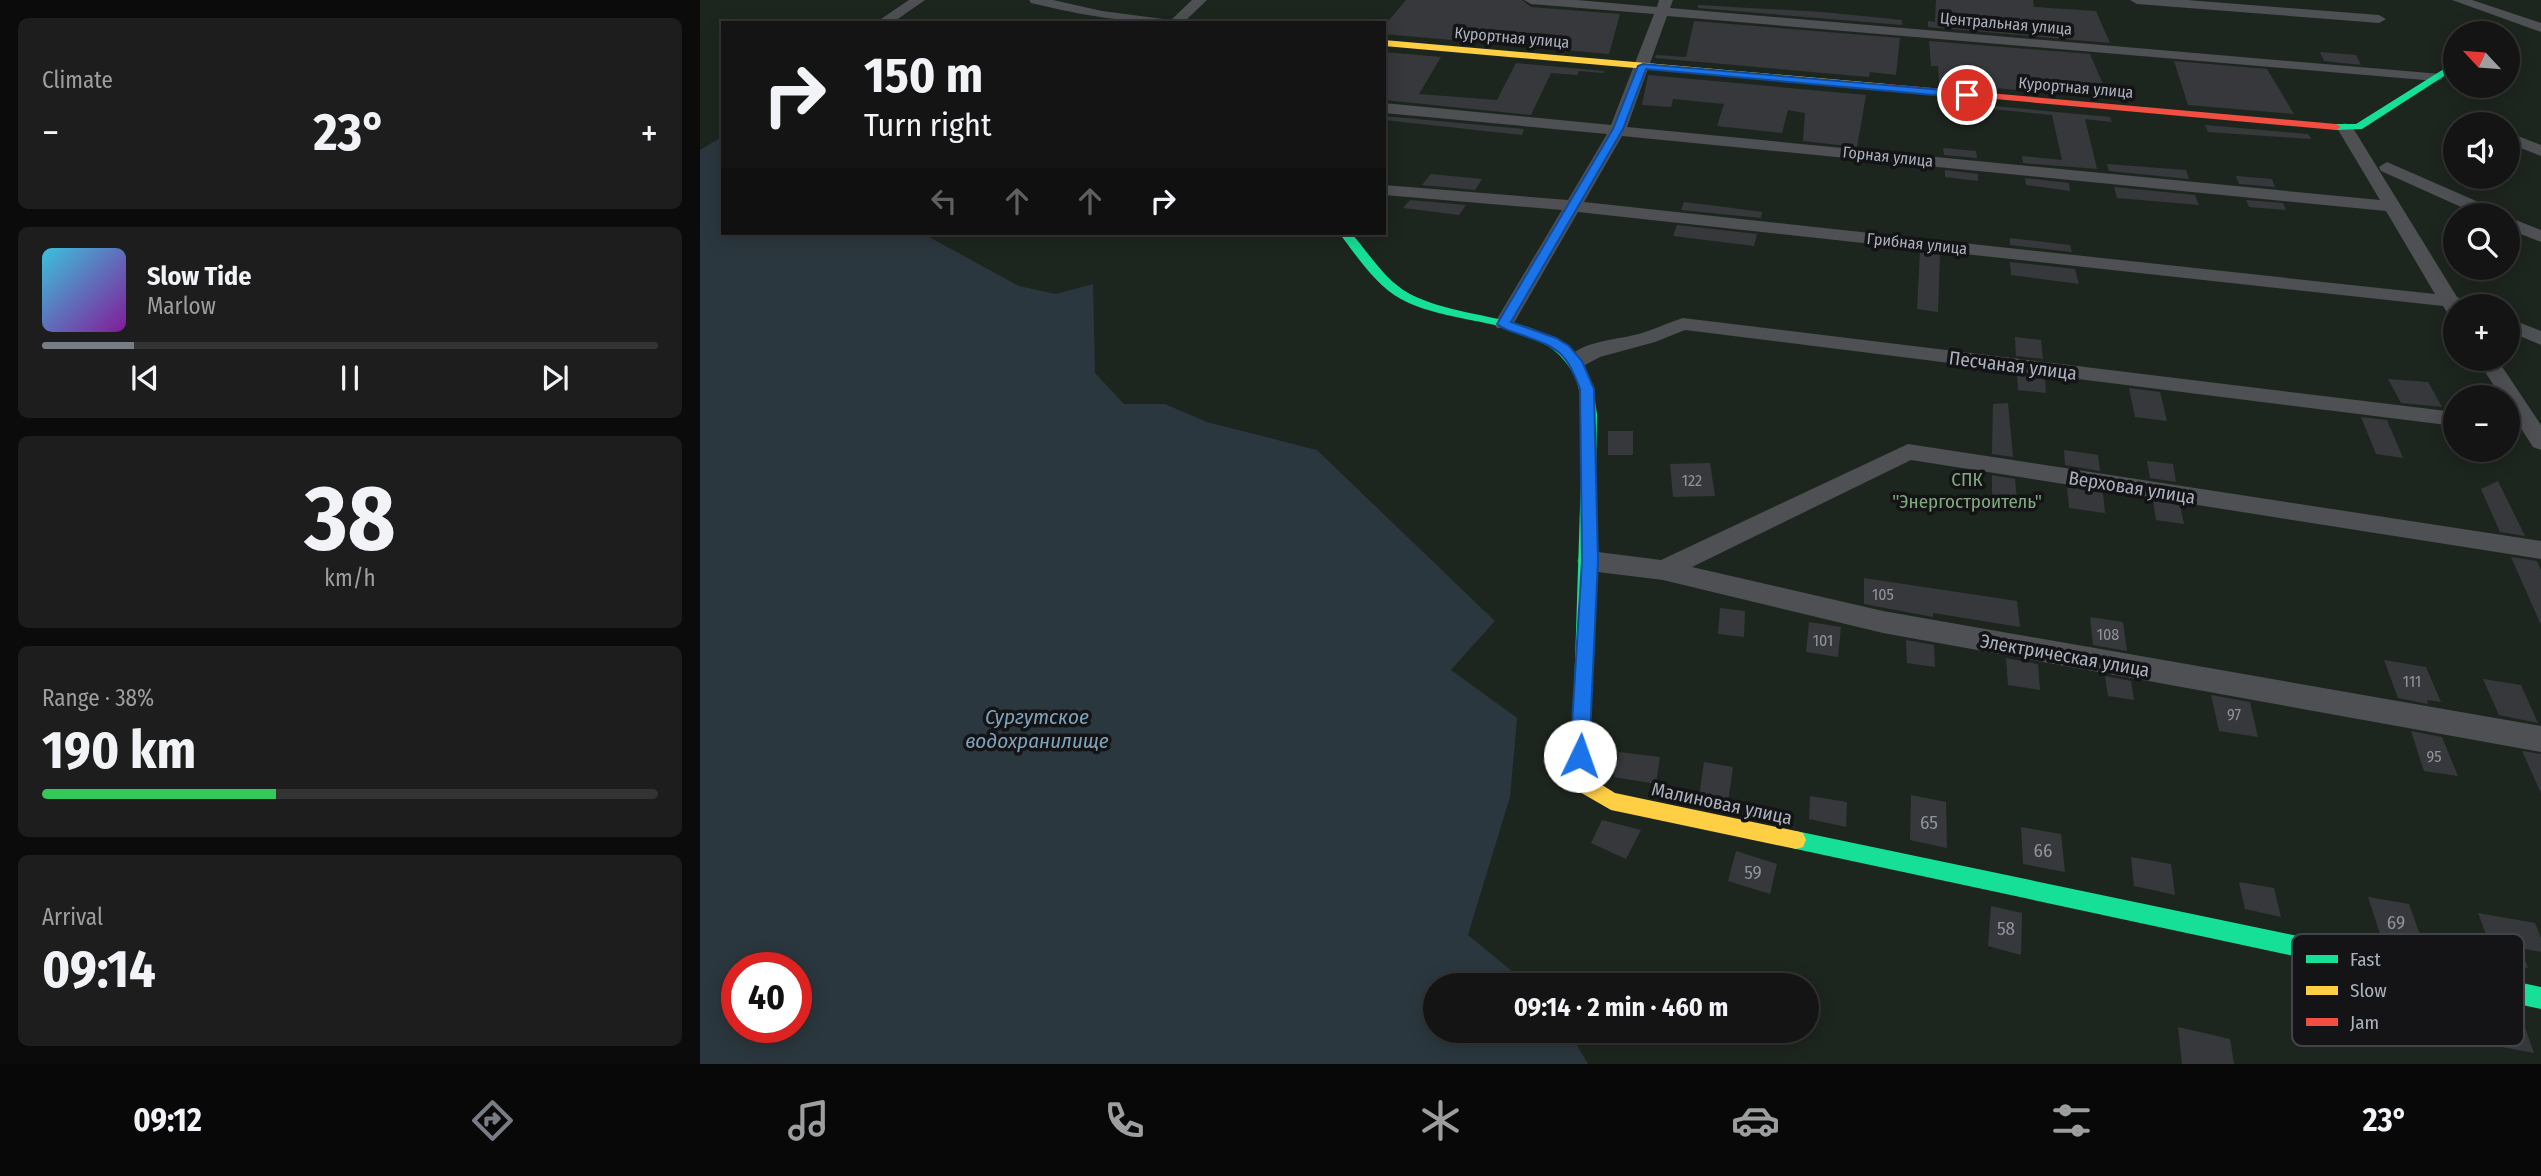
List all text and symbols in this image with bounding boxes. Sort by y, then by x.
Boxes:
street label: Центральная улица [1939,8,2073,39]
north arrow [2443,21,2520,98]
map controls [2443,21,2520,462]
street label: Курортная улица [1454,23,1570,52]
text: 150 m [864,46,983,105]
icon: right [749,49,840,140]
pin [1937,65,1997,125]
text: Climate [42,66,113,94]
street label: Курортная улица [2018,73,2134,102]
icon: arrive [1948,76,1986,114]
text: 23° [313,101,386,164]
text: Turn right [864,106,991,144]
text: − [42,110,59,156]
text: + [641,110,658,156]
button: sound [2443,112,2520,189]
street label: Горная улица [1842,142,1934,171]
icon: left [925,182,963,220]
icon: ahead [998,182,1036,220]
icon: ahead [1071,182,1109,220]
icon: right [1144,182,1182,220]
button: search [2443,203,2520,280]
street label: Грибная улица [1866,229,1968,258]
text: Slow Tide [147,261,251,292]
text: Marlow [147,292,216,320]
button: + [2443,294,2520,371]
street label: Песчаная улица [1948,346,2078,385]
icon: previous [126,359,164,397]
icon: pause [331,359,369,397]
icon: next [536,359,574,397]
button: − [2443,385,2520,462]
text: 38 [304,464,396,573]
street label: Верховая улица [2067,466,2197,509]
park label: СПК "Энергостроитель" [1892,468,2042,513]
house number: 122 [1682,471,1702,490]
text: km/h [324,564,376,592]
house number: 105 [1872,585,1894,604]
house number: 108 [2097,625,2119,644]
street label: Электрическая улица [1979,629,2151,682]
house number: 101 [1813,631,1833,650]
house number: 111 [2403,672,2421,691]
text: Range · 38% [42,684,154,712]
water label: Сургутское водохранилище [965,704,1109,754]
house number: 97 [2227,705,2242,724]
text: 190 km [42,719,196,782]
position arrow [1543,719,1617,793]
house number: 95 [2426,747,2442,766]
street label: Малиновая улица [1650,777,1794,830]
house number: 65 [1920,811,1938,834]
house number: 66 [2034,839,2052,862]
house number: 59 [1744,861,1762,884]
text: Arrival [42,903,103,931]
house number: 69 [2387,911,2405,934]
house number: 58 [1997,917,2015,940]
legend [2292,934,2524,1046]
text: 09:14 [42,938,156,1001]
text: Fast [2350,948,2381,971]
speed limit sign: 40 [721,952,812,1043]
text: Slow [2350,979,2387,1002]
text: 09:14 · 2 min · 460 m [1514,992,1728,1023]
text: Jam [2350,1011,2379,1034]
icon: directions [468,1096,517,1145]
icon: music [784,1096,833,1145]
icon: phone [1100,1096,1149,1145]
icon: climate [1416,1096,1465,1145]
icon: car [1731,1096,1780,1145]
icon: filters [2047,1096,2096,1145]
text: 09:12 [133,1101,202,1139]
text: 23° [2363,1101,2408,1139]

